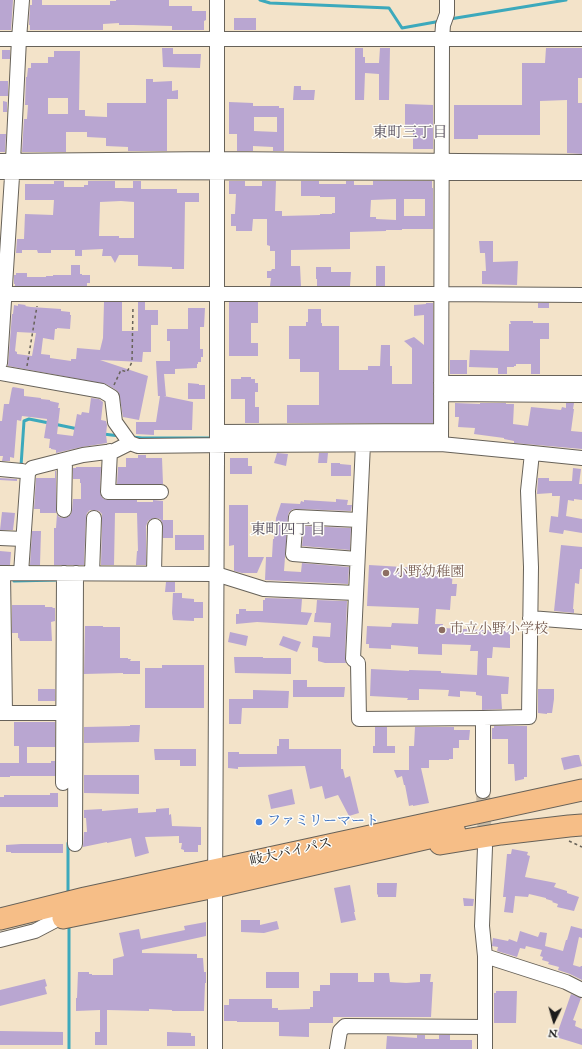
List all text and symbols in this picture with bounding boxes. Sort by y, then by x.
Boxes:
district label: 東町三丁目 [373,125,447,143]
district label: 東町四丁目 [251,522,325,540]
place label: 小野幼稚園 [394,565,464,581]
marker: 小野幼稚園 [381,568,391,578]
place label: 市立小野小学校 [450,622,548,638]
marker: 市立小野小学校 [437,625,447,635]
place label: ファミリーマート [267,814,379,830]
marker: ファミリーマート [254,817,264,827]
street label: 岐大バイパス [248,835,334,871]
north arrow [534,1001,574,1041]
text: N [548,1026,558,1040]

